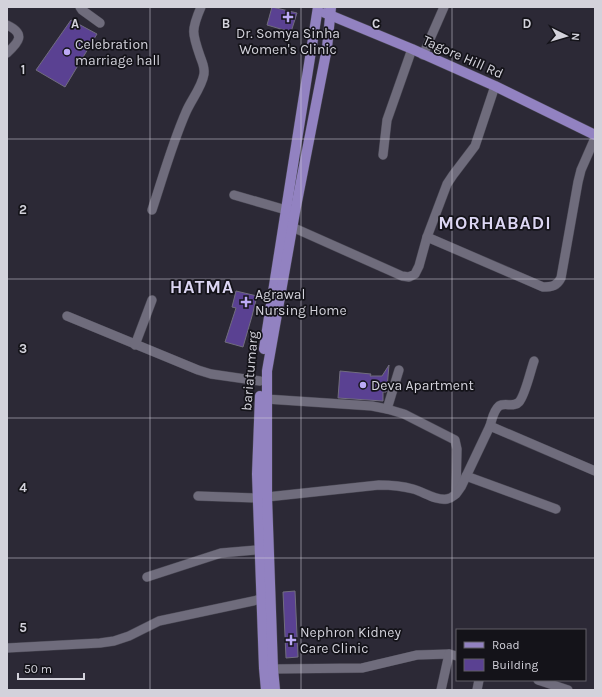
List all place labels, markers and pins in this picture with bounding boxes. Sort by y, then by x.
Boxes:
marker: Dr. Somya Sinha Women's Clinic [282,11,294,23]
place label: Dr. Somya Sinha Women's Clinic [236,25,340,58]
place label: Celebration marriage hall [75,36,160,69]
marker: Celebration marriage hall [62,47,72,57]
place label: Agrawal Nursing Home [255,286,347,319]
marker: Agrawal Nursing Home [240,296,252,308]
place label: Deva Apartment [371,377,474,394]
marker: Deva Apartment [358,380,368,390]
place label: Nephron Kidney Care Clinic [300,624,401,657]
marker: Nephron Kidney Care Clinic [285,634,297,646]

